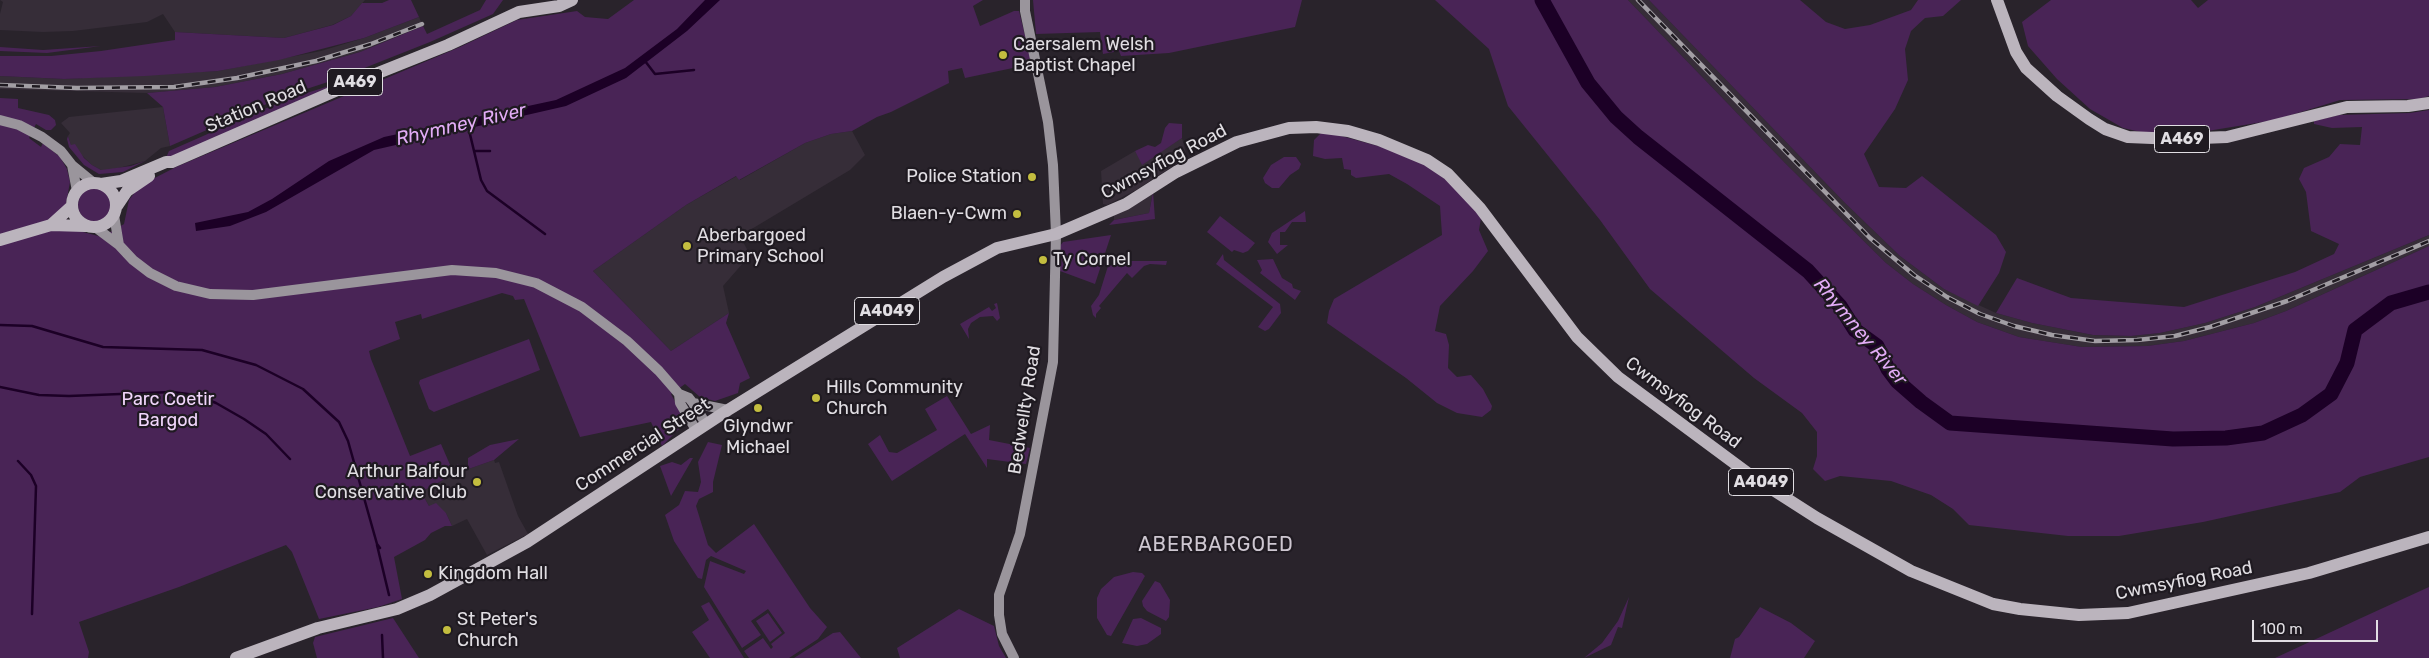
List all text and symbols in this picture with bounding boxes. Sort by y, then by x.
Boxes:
place label: Caersalem Welsh Baptist Chapel [1013,34,1154,76]
marker: Caersalem Welsh Baptist Chapel [997,49,1009,61]
road number: A469 [328,68,382,95]
street label: Station Road [202,76,310,138]
water label: Rhymney River [394,99,528,151]
street label: Cwmsyfiog Road [1097,120,1231,204]
road number: A469 [2154,126,2210,152]
place label: Police Station [906,166,1022,188]
marker: Police Station [1026,171,1038,183]
place label: Blaen-y-Cwm [891,203,1007,225]
marker: Blaen-y-Cwm [1011,208,1023,220]
place label: Aberbargoed Primary School [697,225,824,268]
marker: Aberbargoed Primary School [681,240,693,252]
place label: Ty Cornel [1053,249,1131,271]
marker: Ty Cornel [1037,254,1049,266]
water label: Rhymney River [1808,274,1912,390]
road number: A4049 [854,298,920,324]
street label: Bedwellty Road [1004,344,1046,476]
street label: Cwmsyfiog Road [1621,352,1745,454]
place label: Hills Community Church [826,377,963,419]
park label: Parc Coetir Bargod [122,389,214,432]
marker: Hills Community Church [810,392,822,404]
street label: Commercial Street [572,393,714,497]
marker: Glyndwr Michael [752,402,764,414]
place label: Glyndwr Michael [723,416,793,458]
place label: Arthur Balfour Conservative Club [315,461,467,504]
road number: A4049 [1728,468,1794,496]
marker: Arthur Balfour Conservative Club [471,476,483,488]
district label: ABERBARGOED [1137,533,1295,557]
street label: Cwmsyfiog Road [2114,557,2254,605]
place label: Kingdom Hall [438,563,548,585]
marker: Kingdom Hall [422,568,434,580]
place label: St Peter's Church [457,609,538,652]
scale bar [2254,610,2380,642]
text: 100 m [2260,620,2302,638]
marker: St Peter's Church [441,624,453,636]

